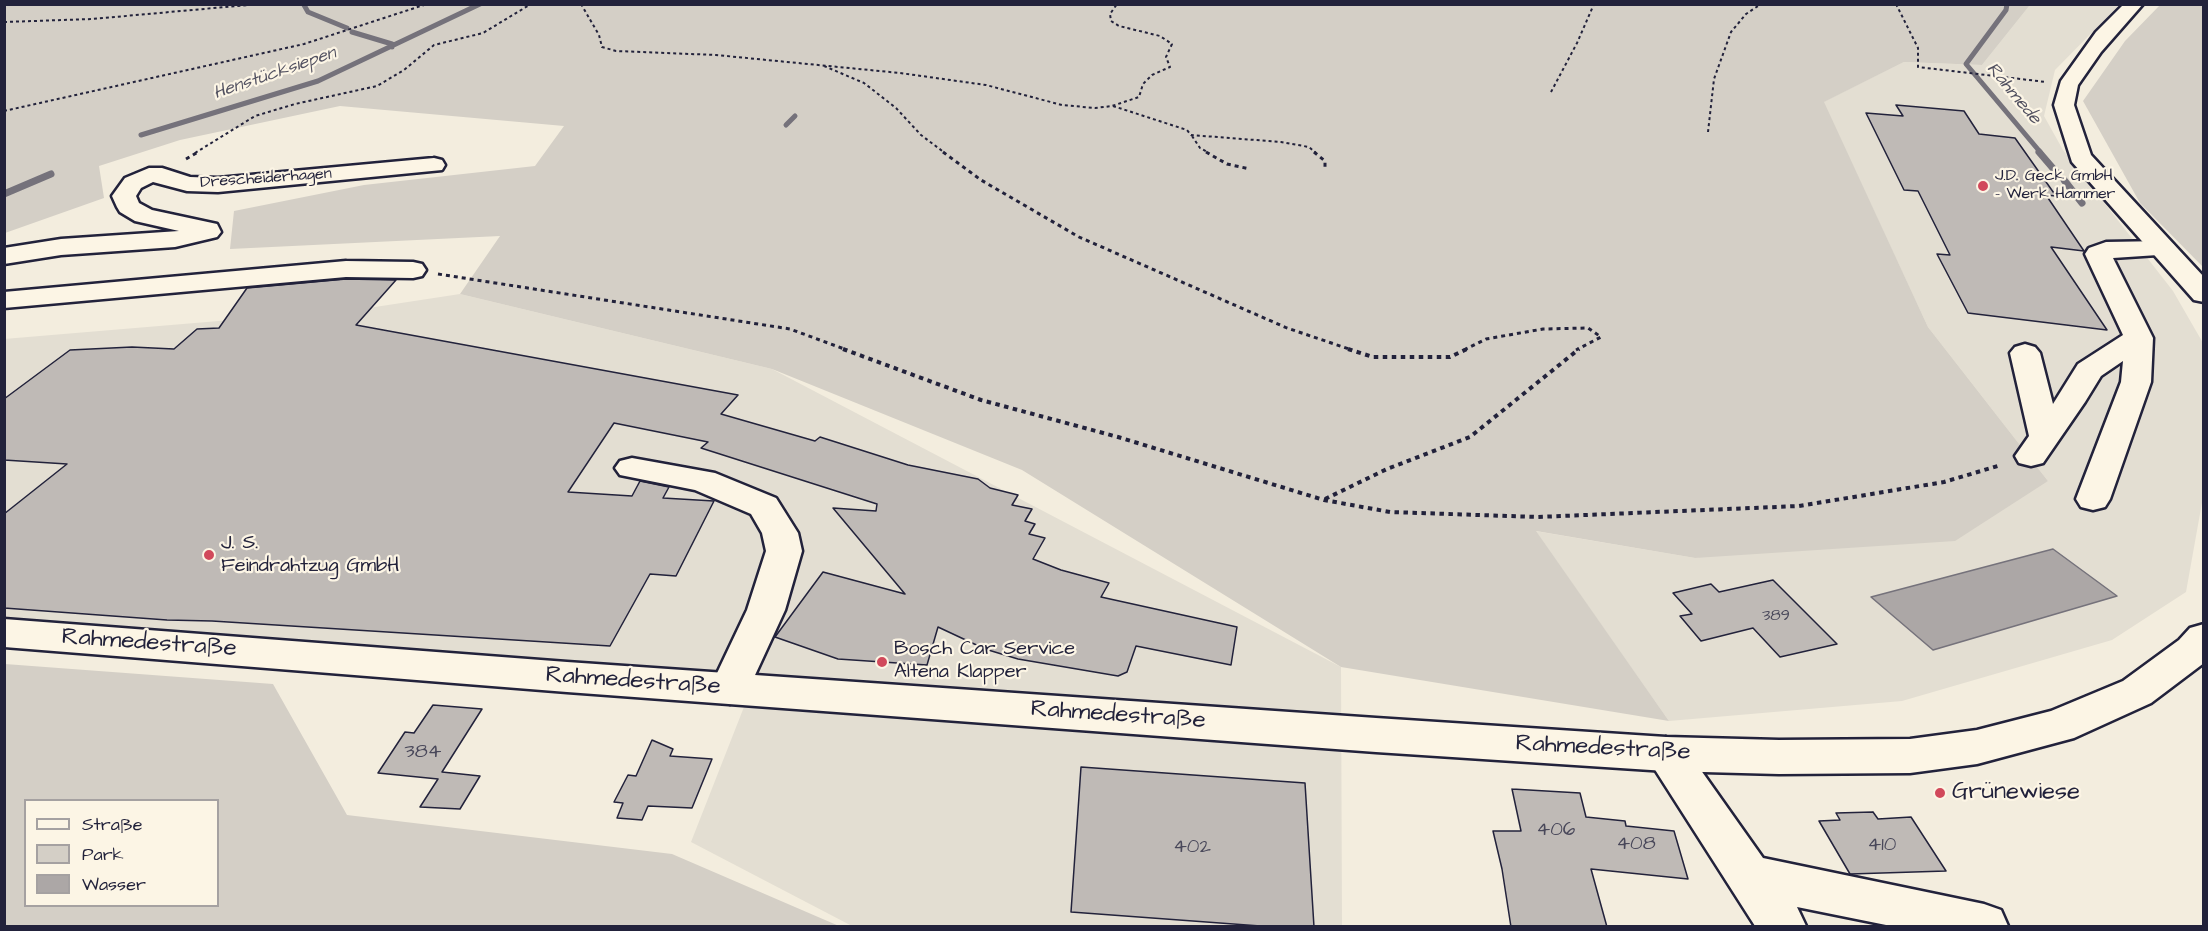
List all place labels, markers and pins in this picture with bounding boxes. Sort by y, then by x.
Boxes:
place label: J.D. Geck GmbH - Werk Hammer [1995,167,2115,205]
marker: J.D. Geck GmbH - Werk Hammer [1976,179,1990,193]
place label: J. S. Feindrahtzug GmbH [221,532,399,579]
marker: J. S. Feindrahtzug GmbH [202,548,216,562]
place label: Bosch Car Service Altena Klapper [894,638,1075,685]
marker: Bosch Car Service Altena Klapper [875,655,889,669]
place label: Grünewiese [1952,779,2080,807]
marker: Grünewiese [1933,786,1947,800]

